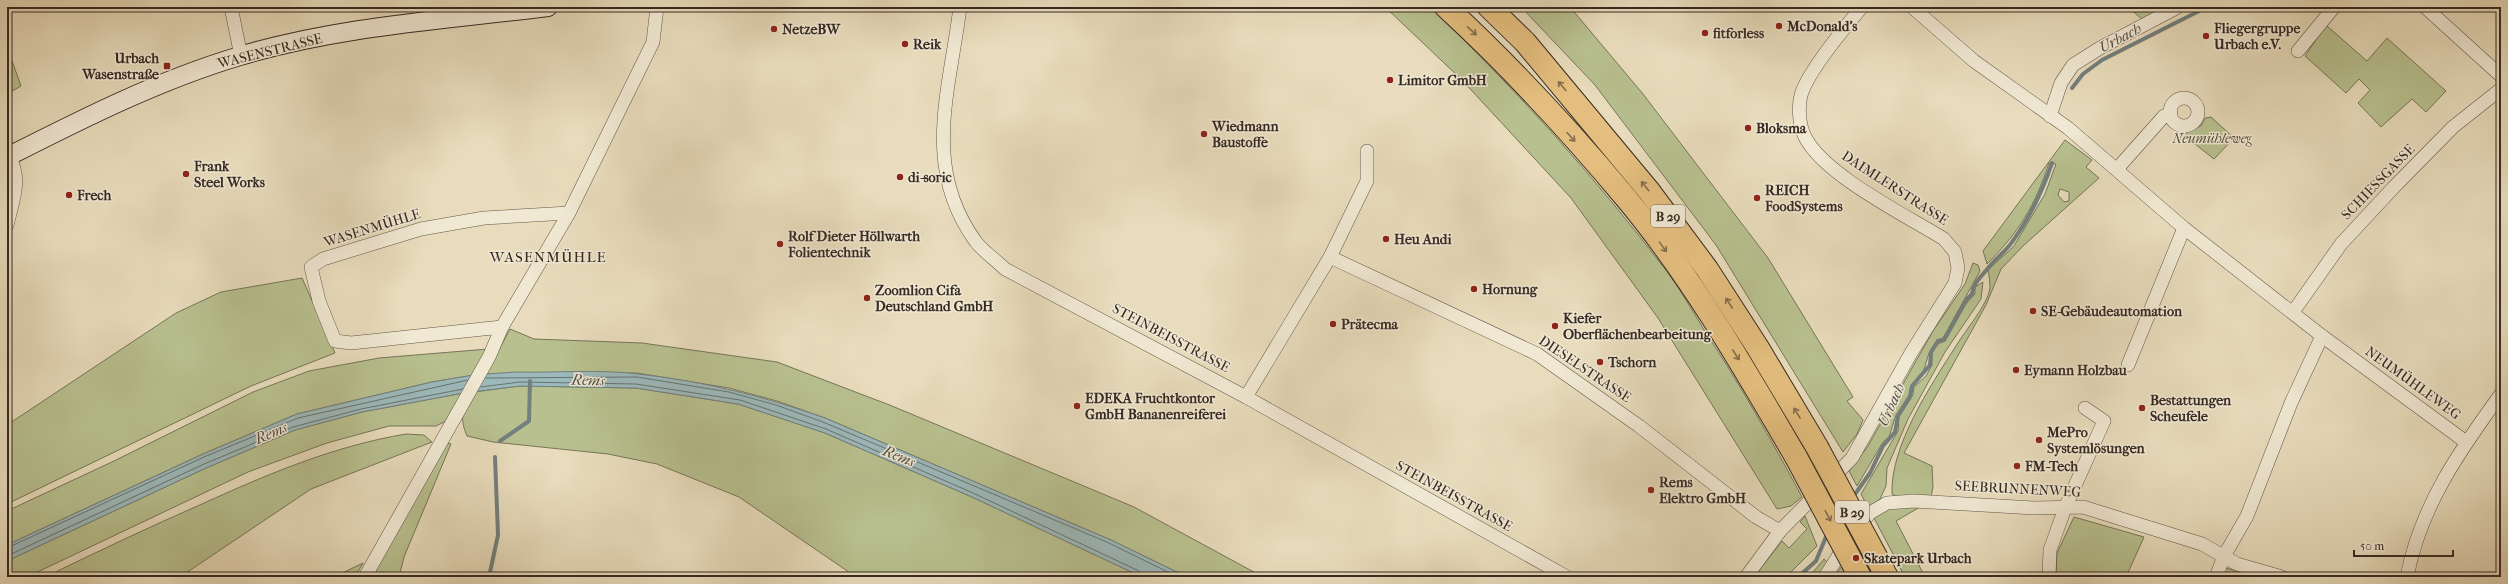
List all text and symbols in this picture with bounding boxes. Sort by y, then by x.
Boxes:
place label: McDonald's [1786,18,1858,35]
water label: Urbach [2096,19,2145,57]
place label: Fliegergruppe Urbach e.V. [2213,20,2300,53]
place label: NetzeBW [782,21,841,38]
marker: McDonald's [1774,21,1784,31]
marker: NetzeBW [769,24,779,34]
place label: fitforless [1713,25,1765,42]
one-way arrow [1467,26,1477,36]
marker: fitforless [1700,28,1710,38]
street label: WASENSTRASSE [215,30,324,72]
marker: Fliegergruppe Urbach e.V. [2201,31,2211,41]
place label: Reik [913,36,942,53]
marker: Reik [900,39,910,49]
place label: Urbach Wasenstraße [81,50,160,83]
marker: Urbach Wasenstraße [162,61,172,71]
place label: Limitor GmbH [1398,72,1487,89]
marker: Limitor GmbH [1385,75,1395,85]
one-way arrow [1557,80,1566,91]
place label: Wiedmann Baustoffe [1211,118,1279,151]
place label: Bloksma [1756,120,1807,137]
marker: Bloksma [1743,123,1753,133]
marker: Wiedmann Baustoffe [1199,129,1209,139]
park label: Neumühleweg [2171,130,2252,147]
one-way arrow [1566,131,1575,141]
street label: SCHIESSGASSE [2338,140,2419,223]
street label: DAIMLERSTRASSE [1838,147,1952,229]
place label: Frank Steel Works [193,158,266,191]
marker: Frank Steel Works [181,169,191,179]
place label: di-soric [908,169,953,186]
marker: di-soric [895,172,905,182]
one-way arrow [1640,180,1649,191]
place label: REICH FoodSystems [1764,182,1843,215]
place label: Frech [76,187,112,204]
marker: Frech [64,190,74,200]
marker: REICH FoodSystems [1752,193,1762,203]
street label: WASENMÜHLE [321,205,423,251]
road number: B 29 [1651,205,1685,227]
place label: Rolf Dieter Höllwarth Folientechnik [787,228,921,261]
place label: Heu Andi [1394,231,1452,248]
marker: Heu Andi [1381,234,1391,244]
marker: Rolf Dieter Höllwarth Folientechnik [775,239,785,249]
one-way arrow [1659,242,1667,253]
district label: WASENMÜHLE [488,248,607,266]
place label: Hornung [1482,281,1538,298]
place label: Zoomlion Cifa Deutschland GmbH [875,282,993,315]
marker: Hornung [1469,284,1479,294]
marker: Zoomlion Cifa Deutschland GmbH [862,293,872,303]
one-way arrow [1725,297,1733,308]
street label: STEINBEISSTRASSE [1109,300,1233,376]
place label: SE-Gebäudeautomation [2041,303,2183,320]
marker: SE-Gebäudeautomation [2028,306,2038,316]
place label: Kiefer Oberflächenbearbeitung [1563,310,1712,343]
place label: Prätecma [1341,316,1399,333]
marker: Prätecma [1328,319,1338,329]
marker: Kiefer Oberflächenbearbeitung [1550,321,1560,331]
street label: DIESELSTRASSE [1536,332,1635,406]
street label: NEUMÜHLEWEG [2362,343,2464,423]
one-way arrow [1732,349,1740,361]
place label: Tschorn [1607,354,1657,371]
marker: Tschorn [1595,357,1605,367]
place label: Eymann Holzbau [2024,362,2127,379]
marker: Eymann Holzbau [2011,365,2021,375]
water label: Rems [570,370,605,390]
water label: Urbach [1874,380,1909,429]
place label: EDEKA Fruchtkontor GmbH Bananenreiferei [1085,390,1227,423]
place label: Bestattungen Scheufele [2150,392,2232,425]
marker: EDEKA Fruchtkontor GmbH Bananenreiferei [1072,401,1082,411]
marker: Bestattungen Scheufele [2137,403,2147,413]
one-way arrow [1793,407,1801,419]
water label: Rems [251,418,290,448]
place label: MePro Systemlösungen [2046,424,2146,457]
marker: MePro Systemlösungen [2034,435,2044,445]
water label: Rems [879,441,918,471]
street label: STEINBEISSTRASSE [1393,457,1516,535]
place label: FM-Tech [2024,458,2079,475]
marker: FM-Tech [2012,461,2022,471]
place label: Rems Elektro GmbH [1659,474,1746,507]
street label: SEEBRUNNENWEG [1954,477,2082,501]
marker: Rems Elektro GmbH [1646,485,1656,495]
road number: B 29 [1835,501,1869,523]
one-way arrow [1825,510,1832,522]
scale bar [2354,532,2453,558]
text: 50 m [2360,539,2384,553]
place label: Skatepark Urbach [1864,550,1973,567]
marker: Skatepark Urbach [1851,553,1861,563]

